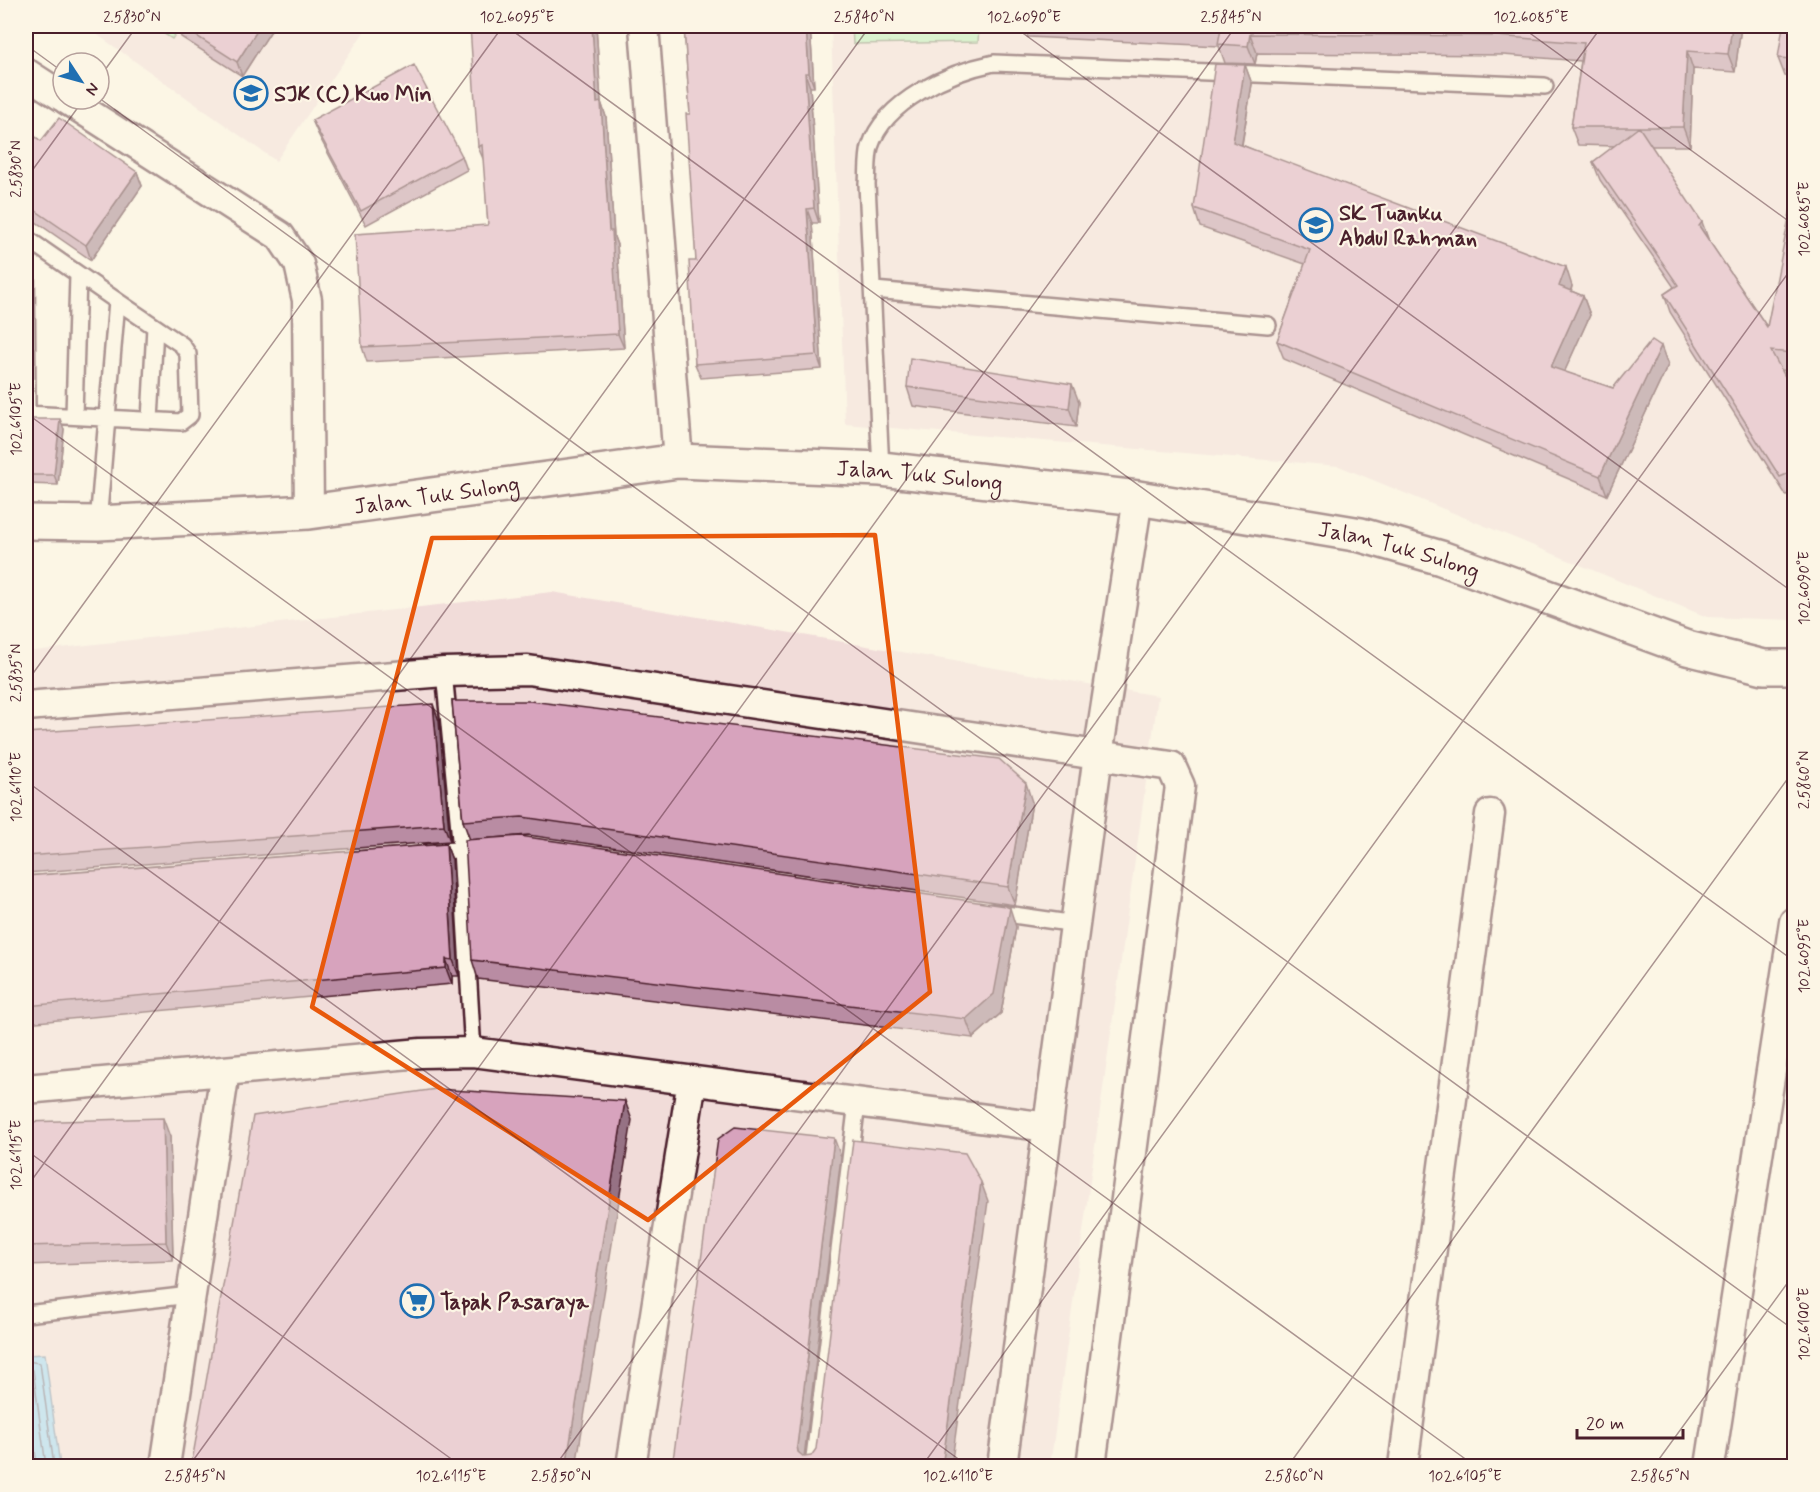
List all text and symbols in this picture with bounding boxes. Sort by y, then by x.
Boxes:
text: 2.5830°N [103,8,161,28]
text: 102.6095°E [480,8,555,28]
text: 2.5840°N [834,8,894,28]
text: 102.6090°E [987,8,1061,28]
text: 2.5845°N [1201,8,1262,28]
text: 102.6085°E [1494,8,1569,28]
north arrow [51,51,111,111]
school or university icon: SJK (C) Kuo Min [233,75,269,111]
text: N [80,78,104,99]
place label: SJK (C) Kuo Min [274,81,432,109]
text: 2.5830°N [7,140,27,198]
text: 102.6085°E [1795,181,1815,256]
place label: SK Tuanku Abdul Rahman [1339,200,1477,253]
school or university icon: SK Tuanku Abdul Rahman [1298,207,1334,243]
text: 102.6105°E [7,382,27,456]
street label: Jalan Tuk Sulong [836,455,1004,502]
street label: Jalan Tuk Sulong [352,471,522,522]
street label: Jalan Tuk Sulong [1316,516,1483,590]
text: 102.6090°E [1795,551,1815,625]
text: 2.5835°N [7,644,27,702]
text: 2.5860°N [1795,751,1815,809]
text: 102.6110°E [7,752,27,822]
text: 102.6095°E [1795,918,1815,993]
text: 102.6115°E [7,1119,27,1190]
supermarket icon: Tapak Pasaraya [399,1283,435,1319]
text: 102.6100°E [1795,1287,1815,1361]
place label: Tapak Pasaraya [440,1289,590,1318]
scale bar [1577,1402,1684,1440]
text: 20 m [1586,1412,1624,1436]
text: 2.5845°N [165,1467,226,1487]
text: 102.6115°E [416,1467,487,1487]
text: 2.5850°N [531,1467,591,1487]
text: 102.6110°E [923,1467,993,1487]
text: 2.5860°N [1265,1467,1323,1487]
text: 102.6105°E [1428,1467,1502,1487]
text: 2.5865°N [1630,1467,1690,1487]

